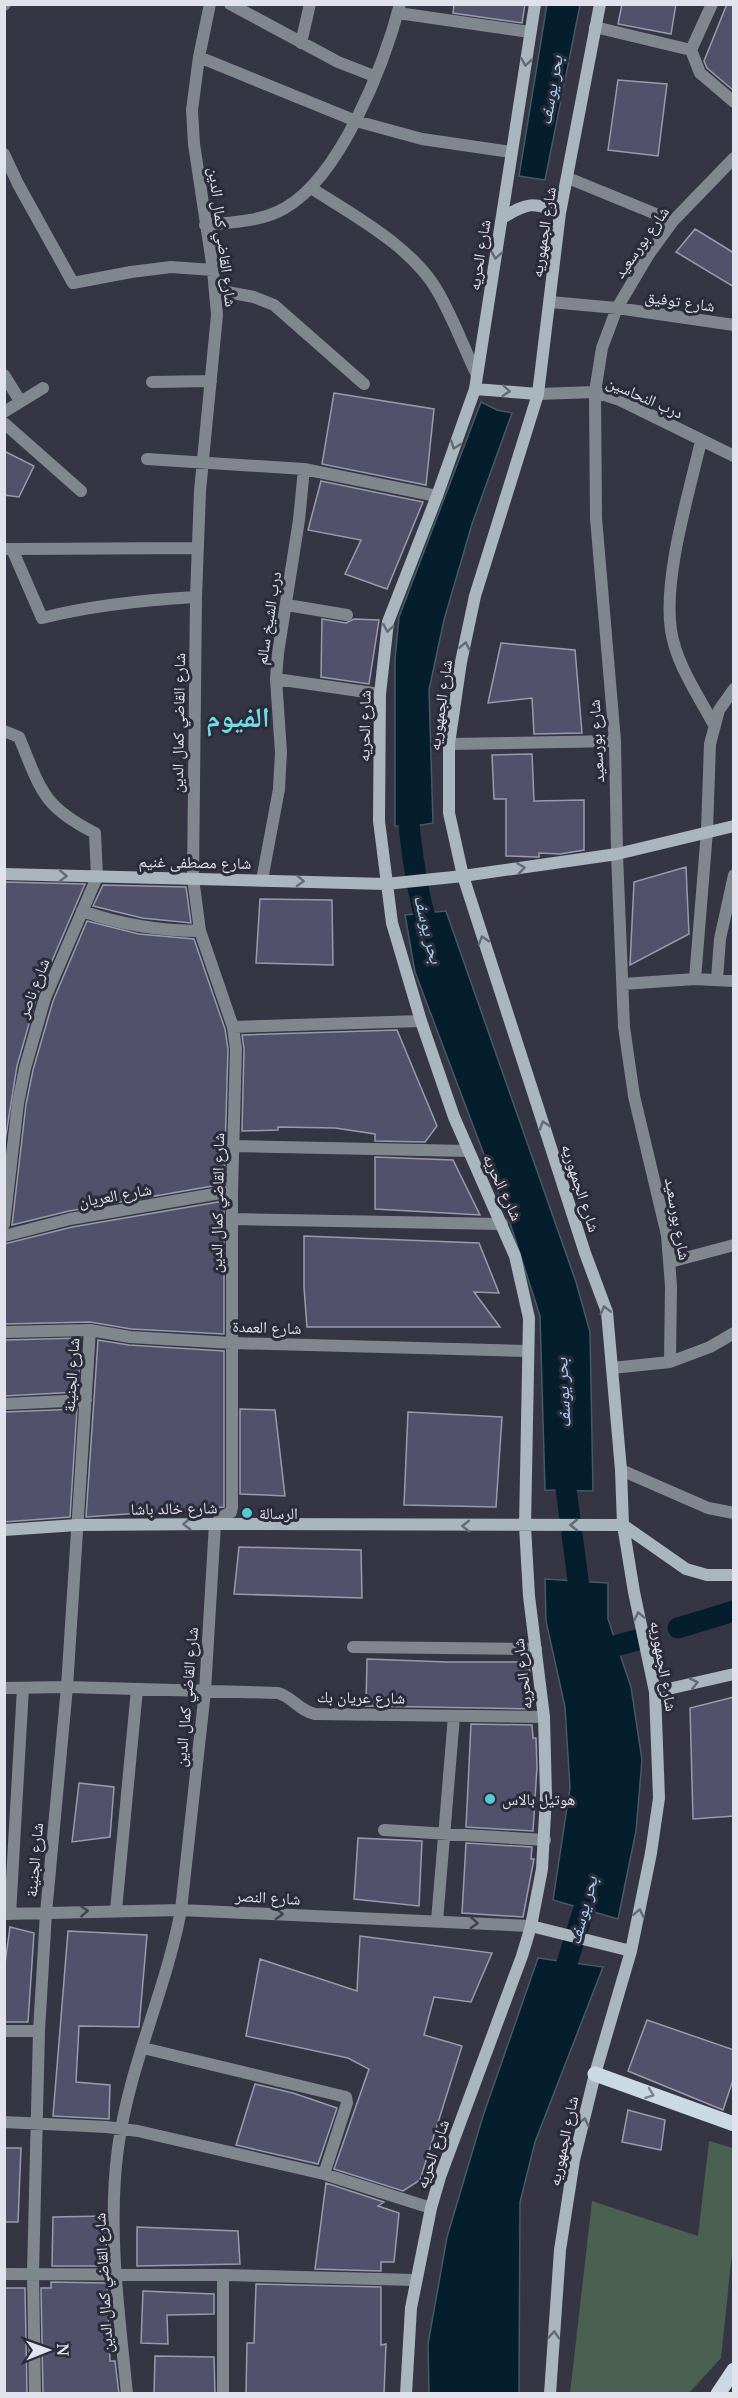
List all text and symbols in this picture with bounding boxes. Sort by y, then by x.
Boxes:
water label: بحر يوسف [532,52,568,127]
one-way arrow [520,58,532,67]
street label: شارع القاضي كمال الدين [201,166,242,308]
street label: شارع الجمهوريه [525,185,561,279]
street label: شارع بورسعيد [608,202,674,282]
street label: شارع الحريه [463,218,495,292]
one-way arrow [491,250,503,260]
street label: شارع توفيق [644,285,716,317]
street label: درب النحاسين [603,370,687,424]
one-way arrow [502,384,511,397]
one-way arrow [449,439,462,450]
street label: درب الشيخ سالم [250,570,286,666]
one-way arrow [382,622,395,632]
one-way arrow [458,641,471,651]
street label: شارع القاضي كمال الدين [166,653,192,793]
street label: شارع الجمهوريه [423,658,457,752]
street label: شارع الحريه [352,690,376,762]
district label: الفيوم [206,697,270,737]
street label: شارع بورسعيد [583,699,609,783]
street label: شارع مصطفى غنيم [138,850,252,874]
one-way arrow [517,862,526,874]
one-way arrow [58,869,67,882]
one-way arrow [295,875,304,887]
water label: بحر يوسف [409,892,449,967]
one-way arrow [478,935,490,946]
street label: شارع ناصر [11,955,54,1022]
one-way arrow [539,1120,551,1131]
street label: شارع القاضي كمال الدين [205,1133,231,1273]
street label: شارع الجمهوريه [556,1141,606,1235]
street label: شارع الحريه [478,1150,528,1224]
street label: شارع بورسعيد [660,1176,696,1262]
street label: شارع العريان [77,1178,153,1212]
one-way arrow [600,1305,612,1316]
street label: شارع العمدة [232,1315,302,1339]
street label: شارع الجنينة [57,1337,85,1413]
water label: بحر يوسف [548,1356,576,1429]
street label: شارع خالد باشا [130,1496,218,1520]
place label: الرسالة [259,1502,298,1524]
marker: الرسالة [240,1506,254,1520]
one-way arrow [183,1518,192,1530]
one-way arrow [569,1519,578,1532]
one-way arrow [462,1520,471,1532]
one-way arrow [633,1612,646,1622]
street label: شارع الجمهوريه [645,1619,683,1713]
street label: شارع القاضي كمال الدين [169,1626,205,1768]
street label: شارع الحريه [507,1637,537,1711]
one-way arrow [689,1678,699,1691]
street label: شارع عريان بك [317,1685,405,1709]
place label: هوتيل بالاس [502,1788,575,1810]
marker: هوتيل بالاس [483,1792,497,1806]
street label: شارع الجنينة [20,1822,48,1898]
water label: بحر يوسف [561,1872,603,1947]
street label: شارع النصر [234,1884,301,1910]
one-way arrow [79,1905,88,1918]
one-way arrow [274,1907,283,1920]
one-way arrow [632,1908,645,1918]
one-way arrow [469,1916,478,1929]
one-way arrow [644,2086,655,2099]
street label: شارع الجمهوريه [543,2094,583,2188]
street label: شارع الحريه [410,2117,454,2191]
one-way arrow [577,2117,590,2127]
street label: شارع القاضي كمال الدين [88,2212,120,2354]
north arrow [18,2320,78,2380]
one-way arrow [548,2331,561,2340]
text: N [52,2343,74,2357]

